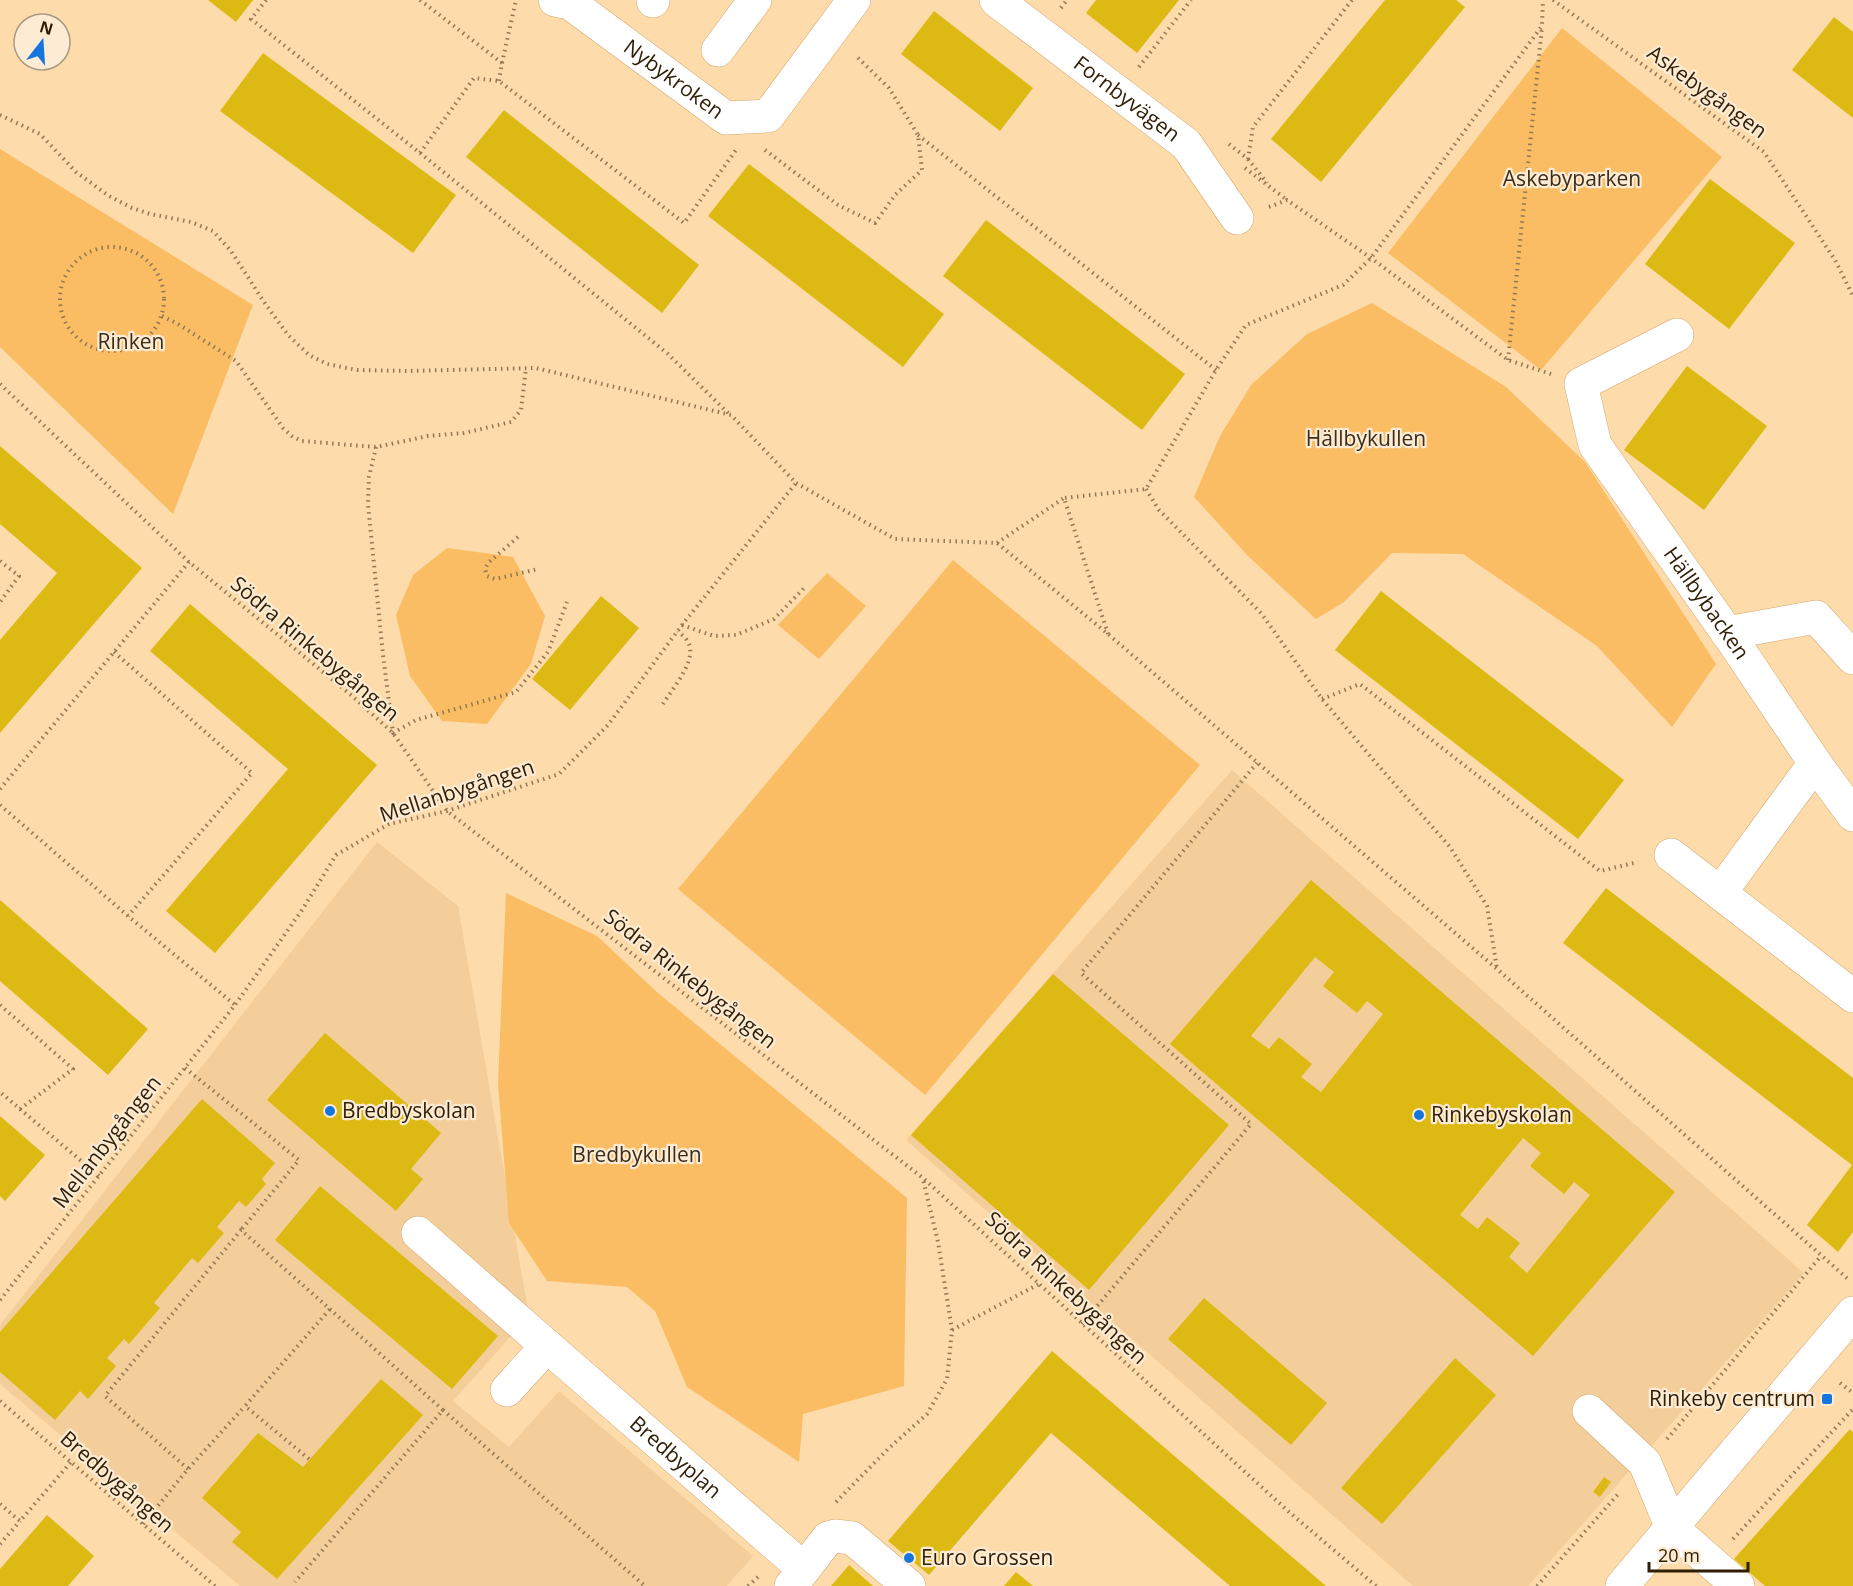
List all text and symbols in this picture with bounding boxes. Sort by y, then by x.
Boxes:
north arrow [12,12,72,72]
text: N [37,15,56,40]
street label: Nybykroken [618,32,730,125]
street label: Askebygången [1642,38,1773,144]
street label: Fornbyvägen [1068,49,1186,148]
park label: Askebyparken [1503,164,1641,192]
park label: Rinken [98,327,164,355]
park label: Hällbykullen [1306,424,1426,452]
street label: Hällbybacken [1658,541,1756,665]
street label: Södra Rinkebygången [225,569,406,727]
street label: Mellanbygången [376,752,538,828]
street label: Södra Rinkebygången [598,902,783,1055]
street label: Mellanbygången [46,1069,167,1214]
place label: Bredbyskolan [342,1096,476,1124]
place label: Rinkebyskolan [1431,1100,1572,1128]
marker: Bredbyskolan [323,1104,337,1118]
marker: Rinkebyskolan [1412,1108,1426,1122]
park label: Bredbykullen [572,1140,702,1168]
street label: Södra Rinkebygången [980,1205,1154,1370]
place label: Rinkeby centrum [1649,1384,1815,1412]
marker: Rinkeby centrum [1820,1392,1834,1406]
street label: Bredbyplan [624,1409,728,1504]
street label: Bredbygången [55,1424,180,1538]
scale bar [1649,1535,1748,1573]
place label: Euro Grossen [921,1543,1053,1571]
text: 20 m [1658,1543,1700,1567]
marker: Euro Grossen [902,1551,916,1565]

